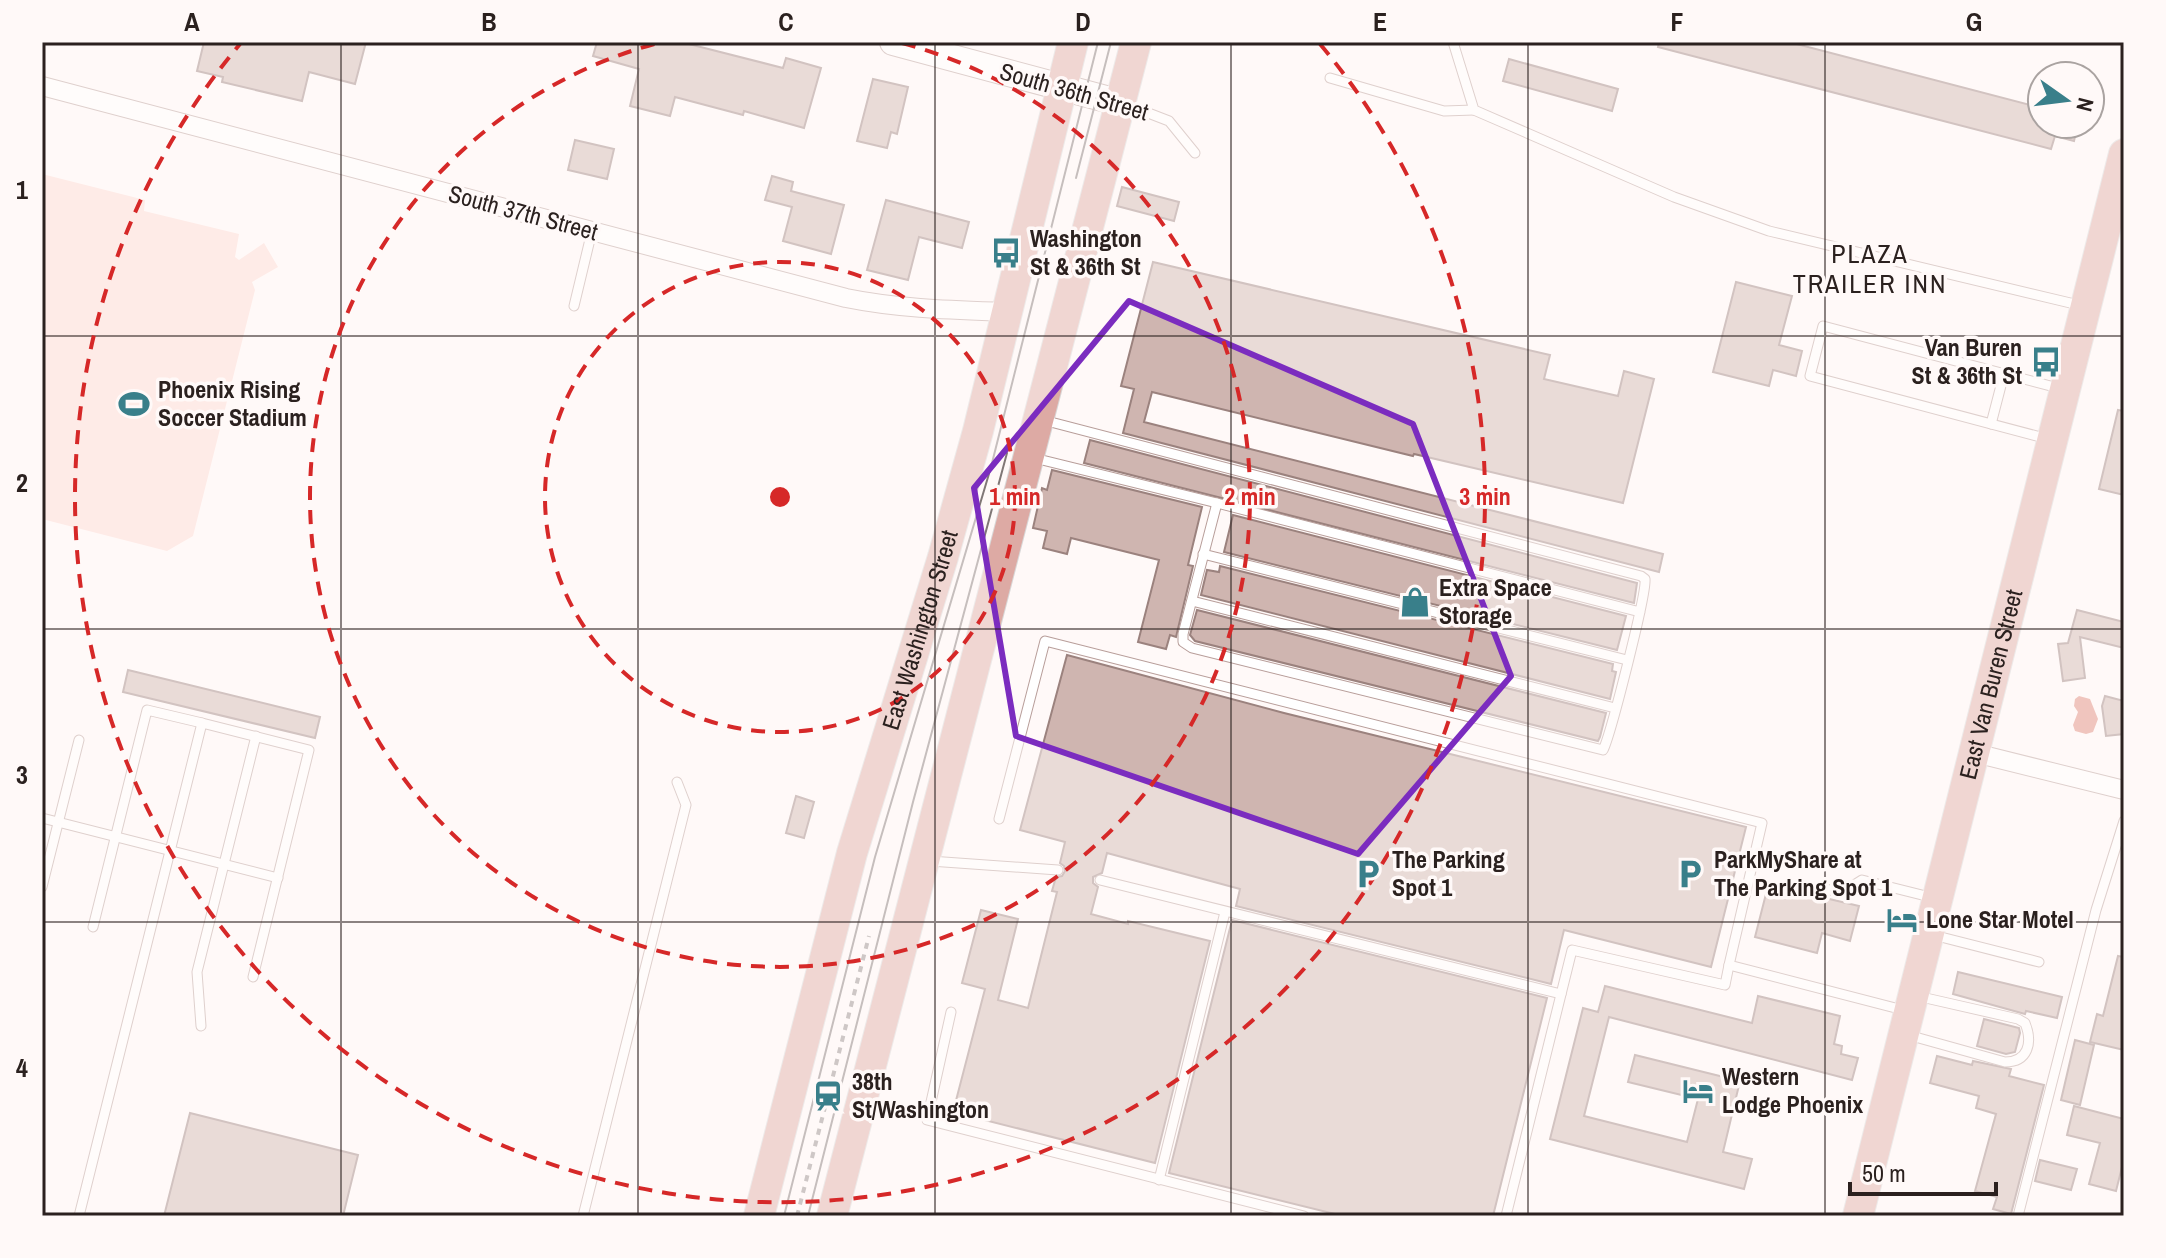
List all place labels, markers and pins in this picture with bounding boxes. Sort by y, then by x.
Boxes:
place label: Washington St & 36th St [1030,222,1142,282]
bus stop icon: Washington St & 36th St [989,236,1023,270]
place label: Van Buren St & 36th St [1912,331,2022,391]
bus stop icon: Van Buren St & 36th St [2029,345,2063,379]
place label: Phoenix Rising Soccer Stadium [158,373,307,433]
sports icon: Phoenix Rising Soccer Stadium [117,387,151,421]
centre of rings [766,483,794,511]
place label: Extra Space Storage [1439,571,1552,631]
shop icon: Extra Space Storage [1398,585,1432,619]
place label: The Parking Spot 1 [1392,843,1505,903]
place label: ParkMyShare at The Parking Spot 1 [1714,843,1892,903]
parking icon: The Parking Spot 1 [1351,857,1385,891]
parking icon: ParkMyShare at The Parking Spot 1 [1673,857,1707,891]
hotel icon: Lone Star Motel [1885,903,1919,937]
place label: Lone Star Motel [1926,903,2074,935]
place label: Western Lodge Phoenix [1722,1060,1863,1120]
place label: 38th St/Washington [852,1065,989,1125]
hotel icon: Western Lodge Phoenix [1681,1074,1715,1108]
station icon: 38th St/Washington [811,1079,845,1113]

